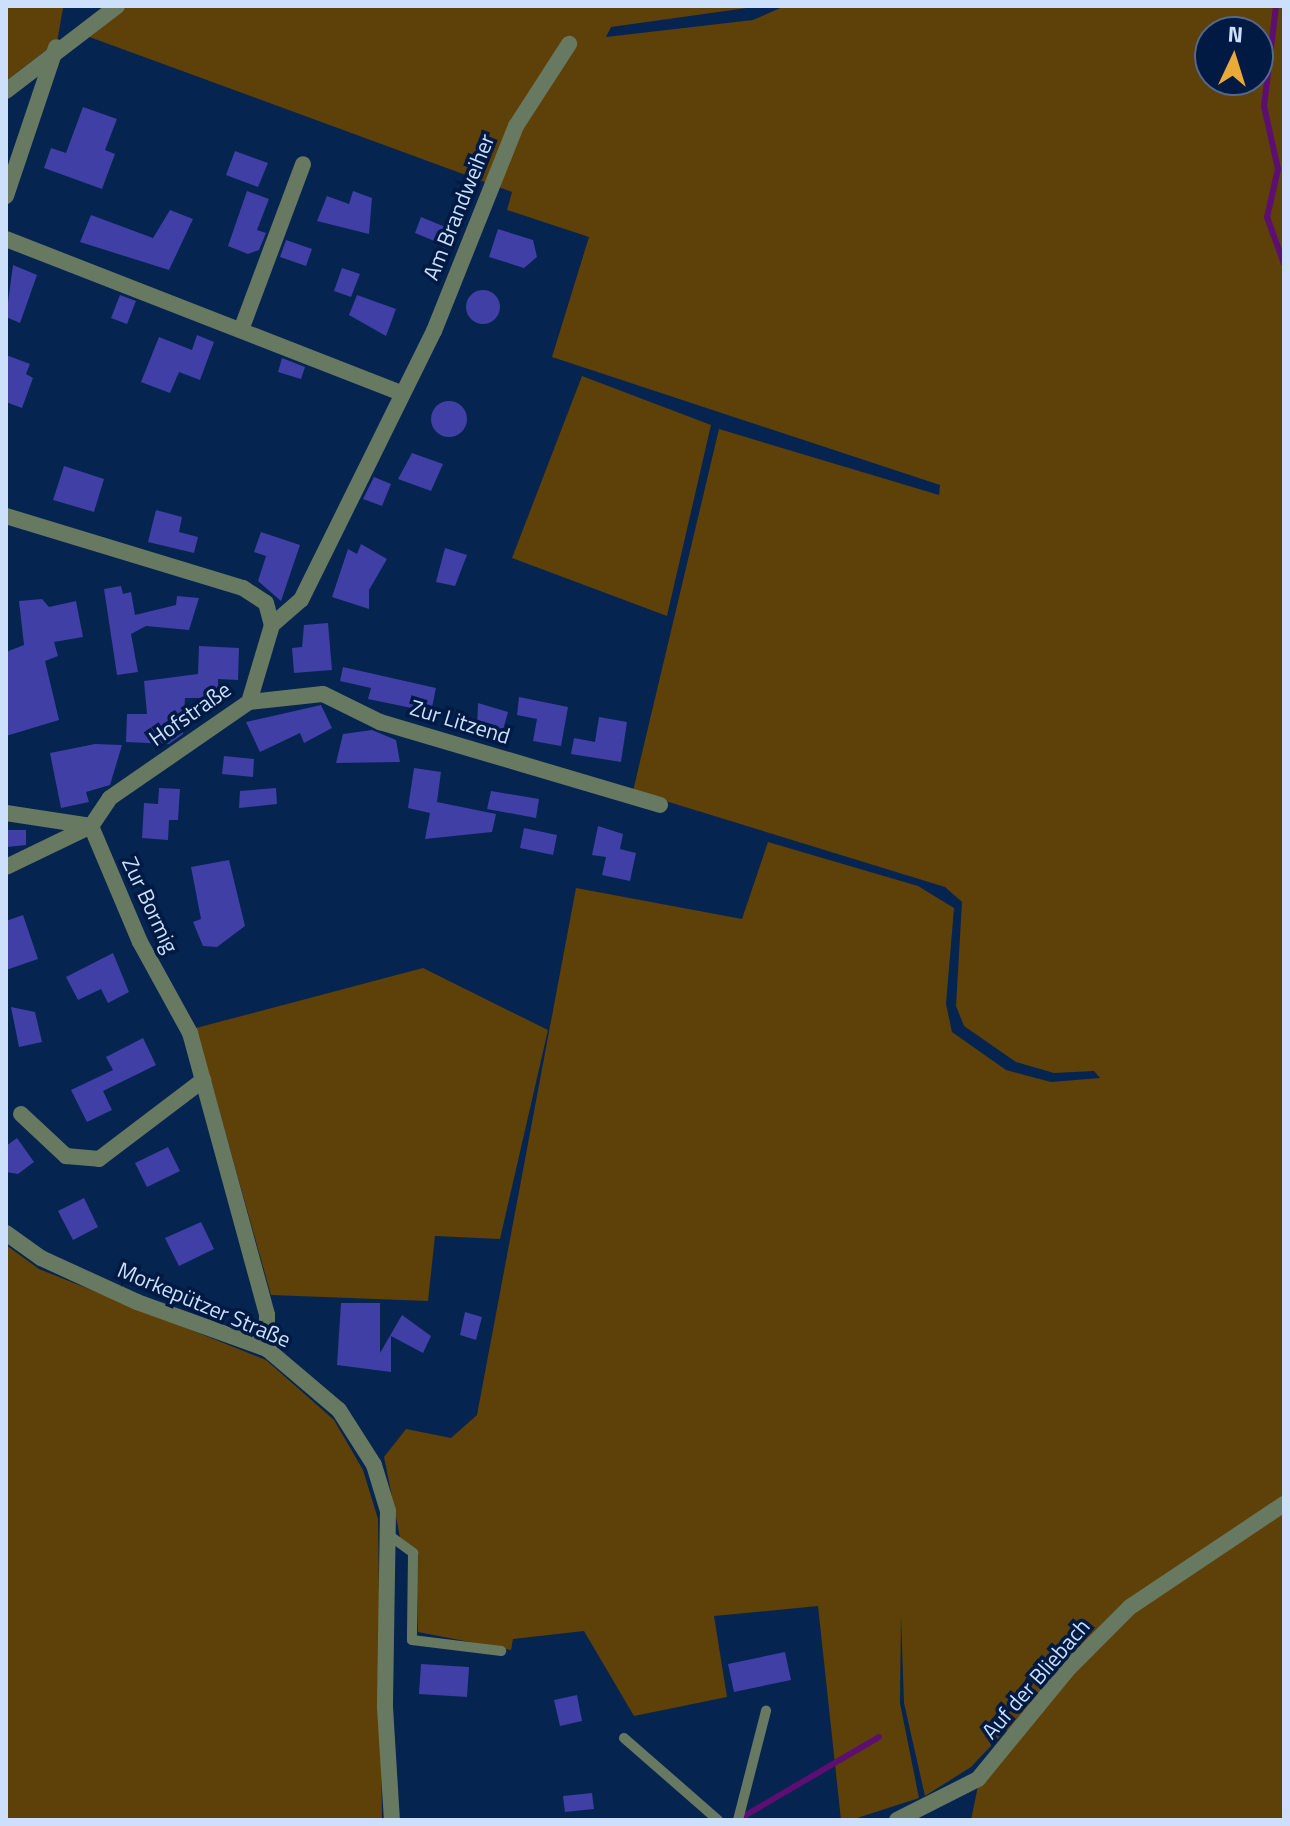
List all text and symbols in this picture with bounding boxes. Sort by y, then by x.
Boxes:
north arrow [1194,16,1274,96]
text: N [1227,17,1244,52]
street label: Am Brandweiher [418,130,500,284]
street label: Hofstraße [144,676,236,752]
street label: Zur Litzend [407,694,513,750]
street label: Zur Bormig [116,853,184,957]
street label: Morkepützer Straße [114,1257,294,1353]
street label: Auf der Bliebach [977,1613,1095,1745]

